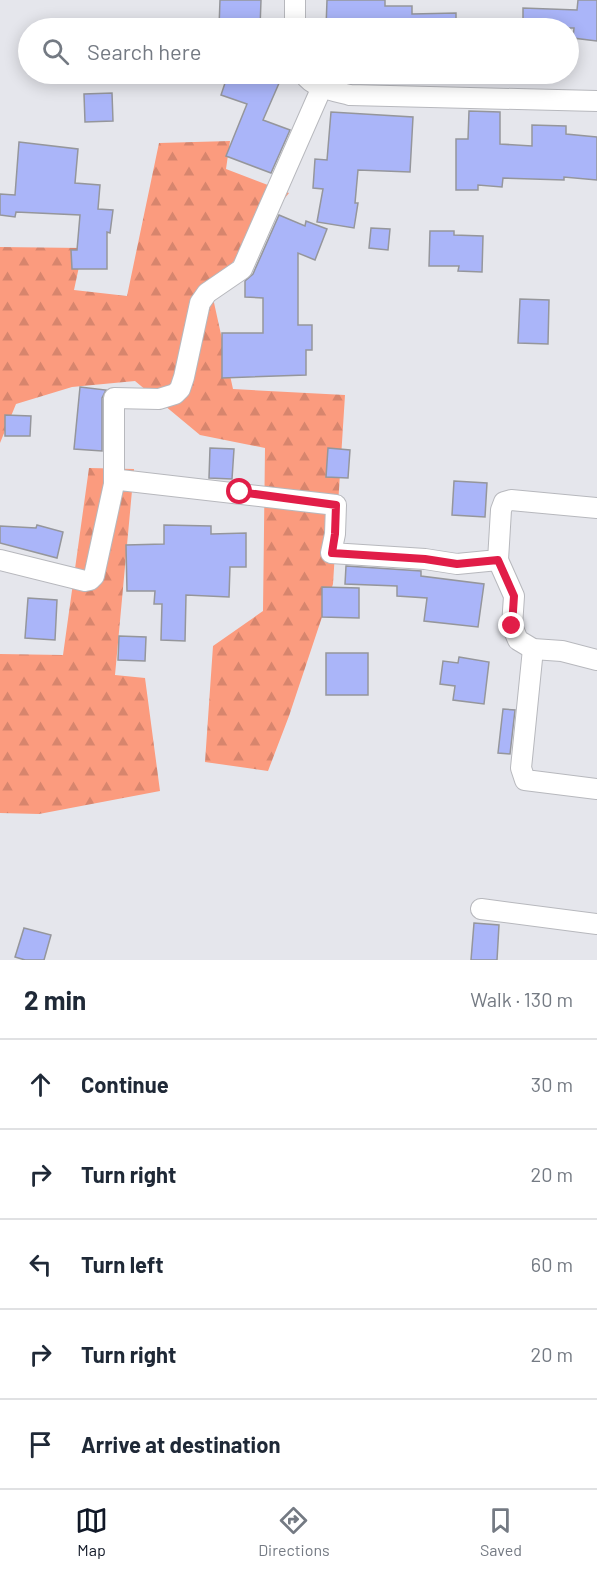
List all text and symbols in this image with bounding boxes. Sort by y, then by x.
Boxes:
search box [18,18,579,84]
icon: search [39,35,72,68]
text: Search here [87,38,201,64]
route start [226,478,252,504]
route end [498,612,524,638]
text: 2 min [24,984,86,1015]
text: Walk · 130 m [470,987,573,1011]
icon: ahead [24,1068,57,1101]
text: Continue [81,1071,169,1097]
text: 30 m [531,1072,573,1096]
icon: right [24,1158,57,1191]
text: Turn right [81,1161,176,1187]
text: 20 m [530,1162,573,1186]
icon: left [24,1248,57,1281]
text: Turn left [81,1251,164,1277]
text: 60 m [531,1252,573,1276]
icon: right [24,1338,57,1371]
text: Turn right [81,1341,176,1367]
text: 20 m [530,1342,573,1366]
icon: arrive [24,1428,57,1461]
text: Arrive at destination [81,1431,280,1457]
tab: Map [75,1504,108,1559]
tab: Directions [258,1504,330,1559]
tab: Saved [480,1504,522,1559]

